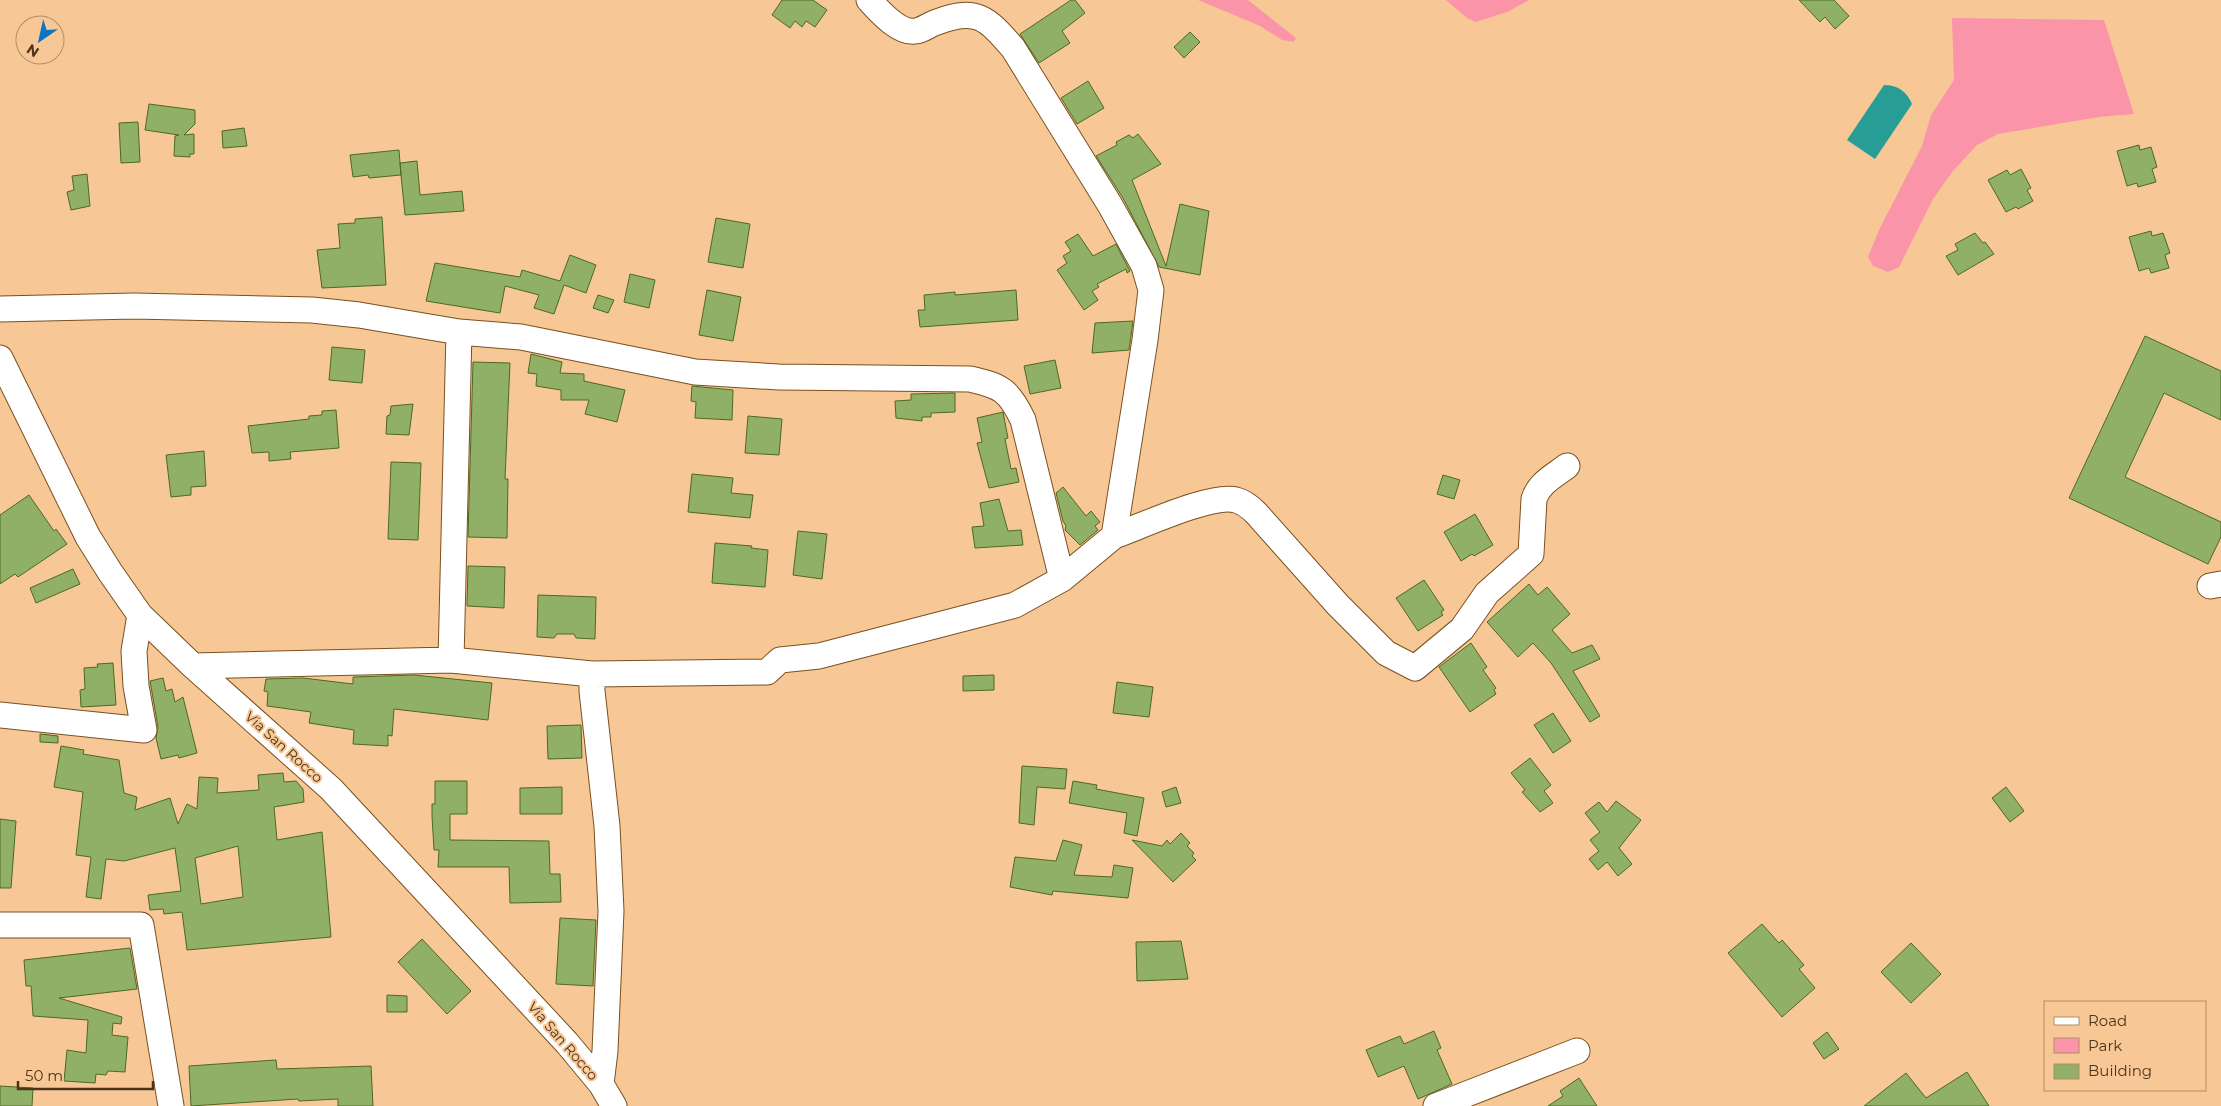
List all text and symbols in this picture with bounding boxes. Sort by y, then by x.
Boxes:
north arrow [15,15,65,65]
text: N [23,40,42,61]
street label: Via San Rocco [241,707,327,787]
street label: Via San Rocco [524,998,602,1084]
legend [2044,1001,2206,1091]
text: Road [2088,1011,2127,1030]
text: Park [2088,1036,2122,1055]
scale bar [18,1058,152,1090]
text: Building [2088,1061,2152,1080]
text: 50 m [25,1066,63,1085]

